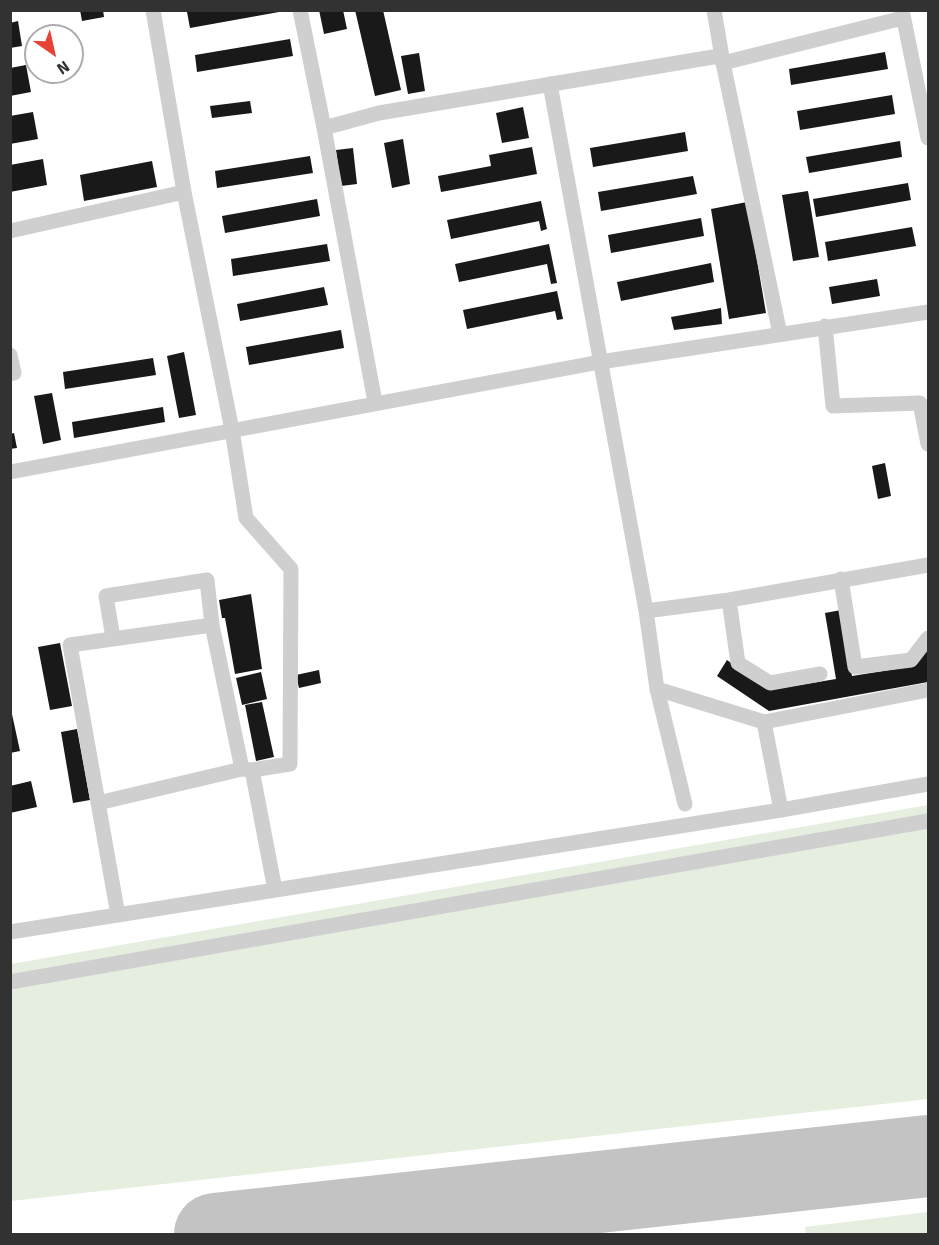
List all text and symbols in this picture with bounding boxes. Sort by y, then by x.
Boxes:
north arrow [24,24,84,84]
text: N [53,56,73,79]

